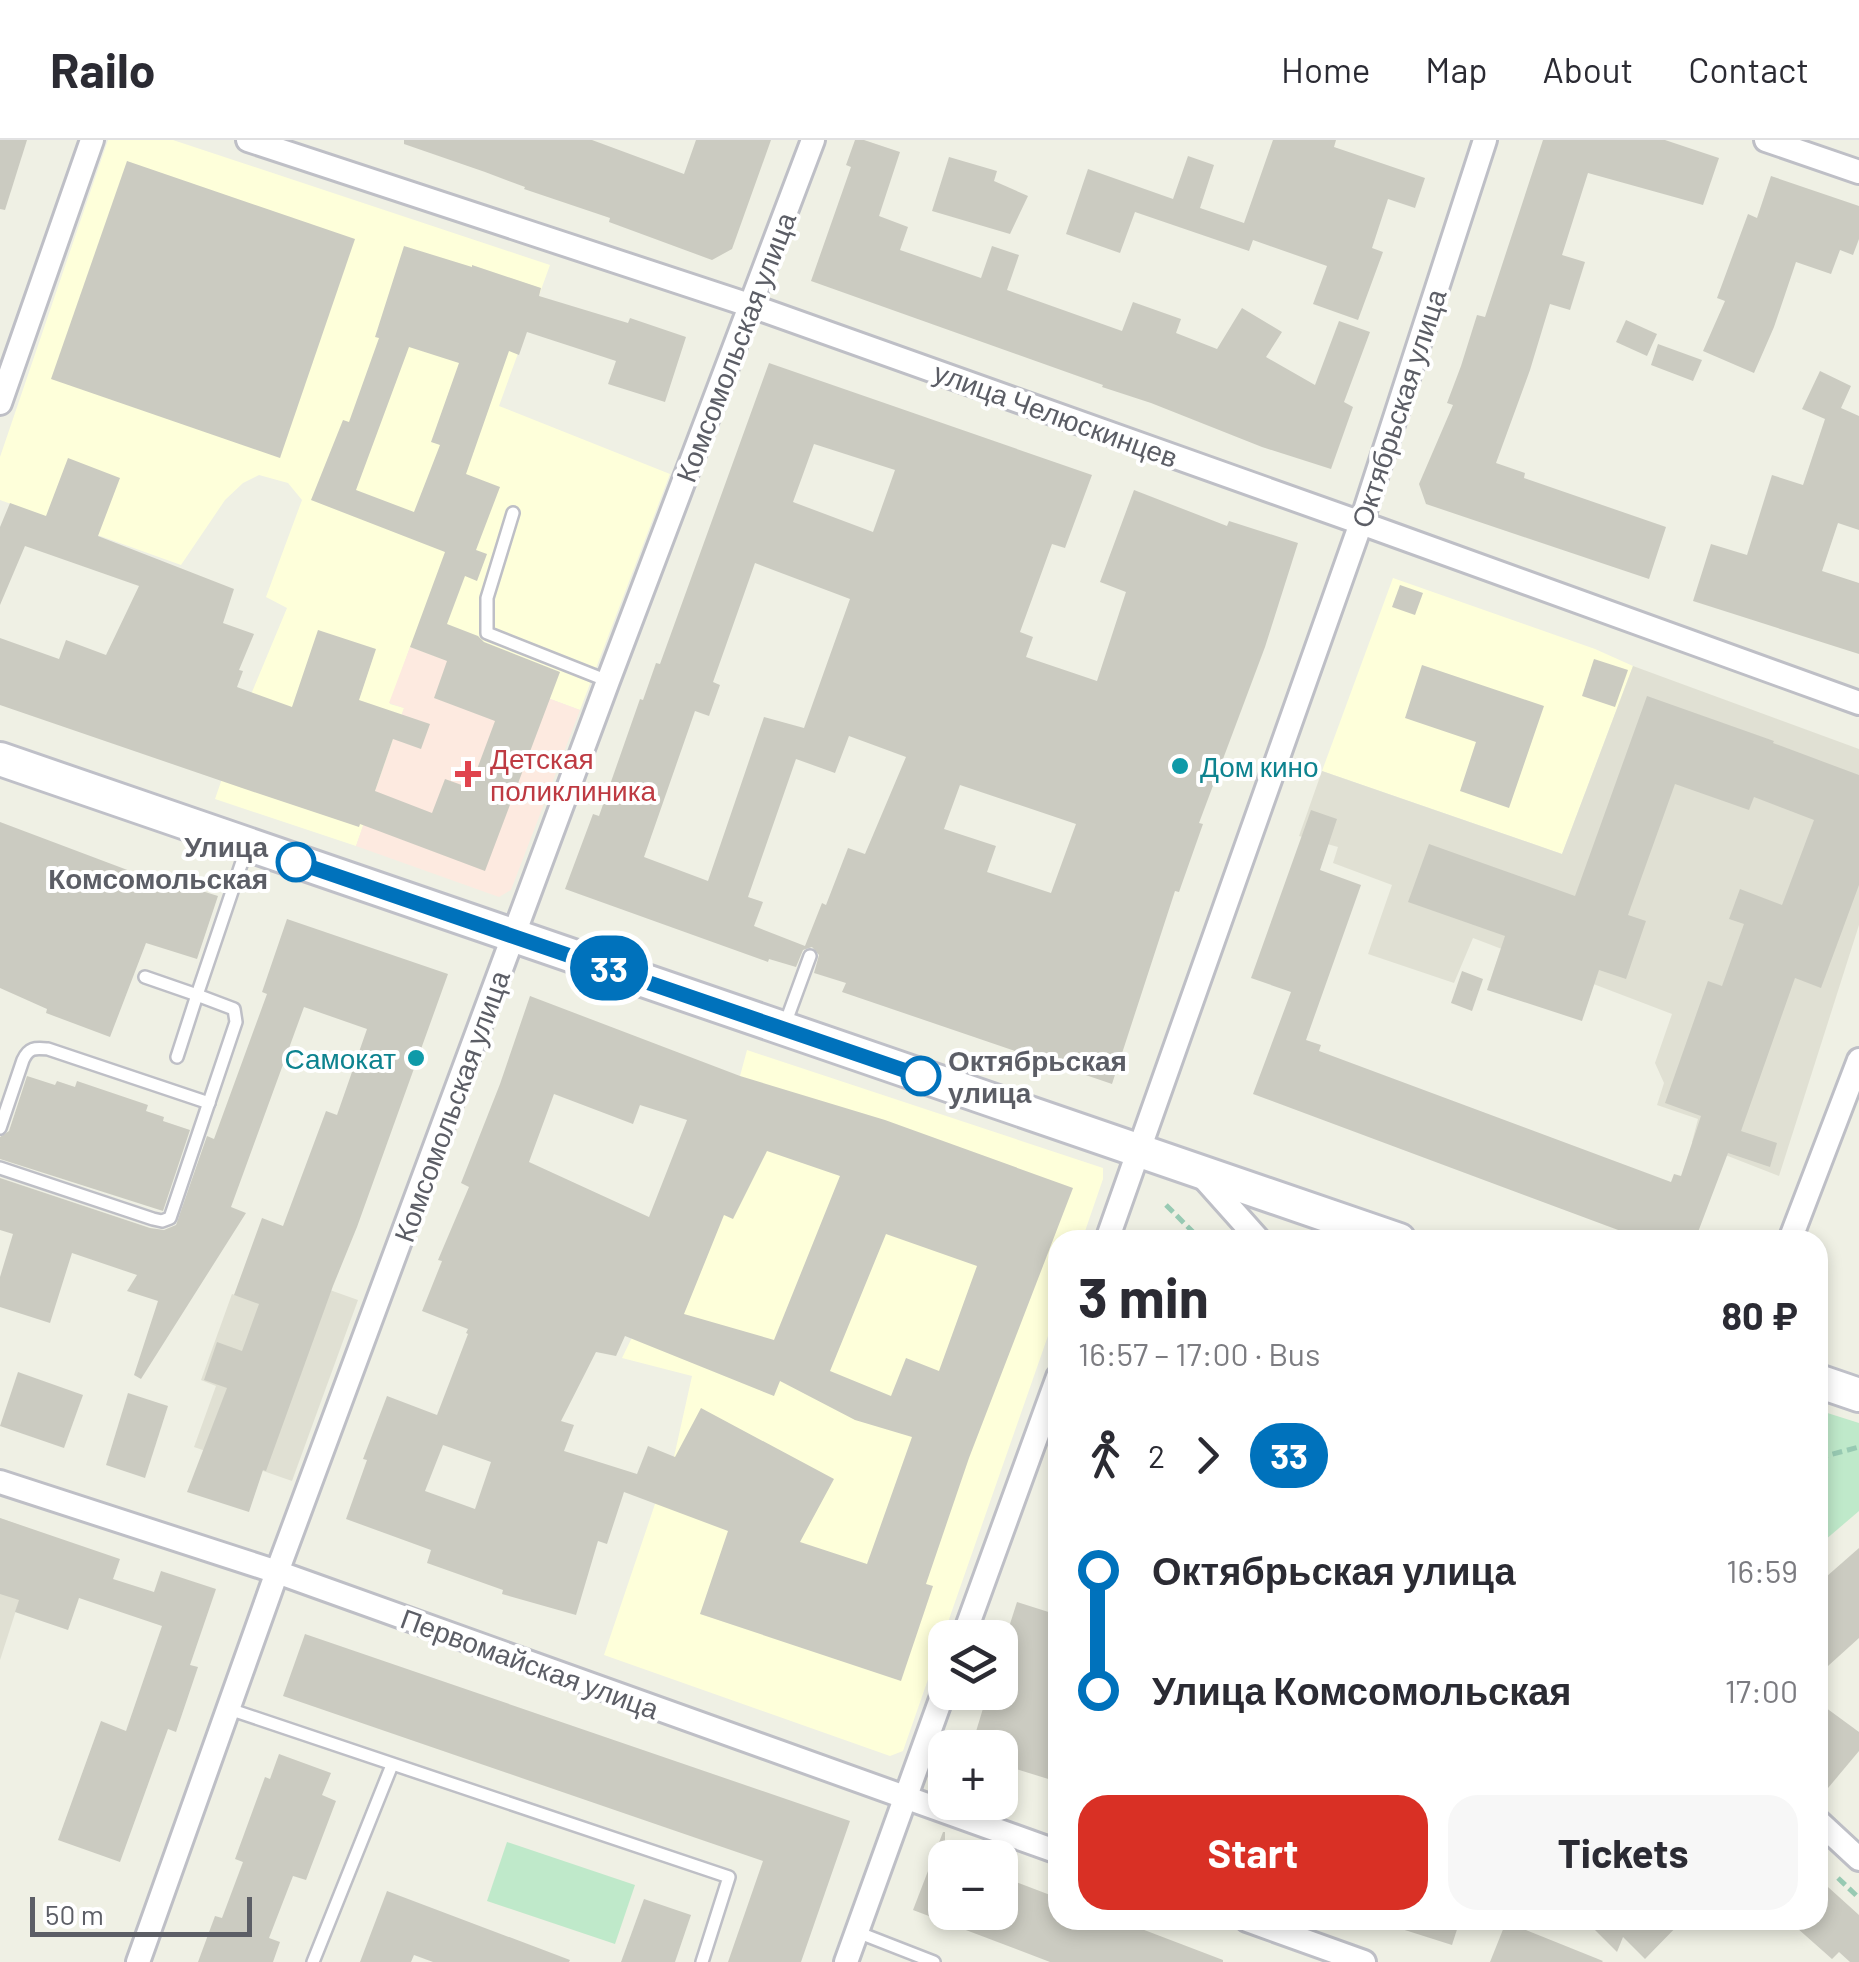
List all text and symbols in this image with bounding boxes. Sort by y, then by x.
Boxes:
text: Railo [50,40,156,98]
text: Home [1281,48,1370,90]
text: Map [1425,48,1488,90]
text: About [1543,48,1633,90]
text: Contact [1688,48,1809,90]
street label: Комсомольская улица [668,207,802,487]
street label: Октябрьская улица [1343,284,1453,532]
street label: улица Челюскинцев [930,354,1182,474]
place label: Детская поликлиника [490,741,657,807]
place label: Дом кино [1200,749,1319,783]
marker: Дом кино [1169,755,1191,777]
marker: Детская поликлиника [455,761,481,787]
place label: Улица Комсомольская [48,829,268,895]
marker: Улица Комсомольская [277,843,315,881]
line badge: 33 [564,936,654,1000]
text: 33 [590,947,628,989]
street label: Комсомольская улица [386,965,516,1246]
place label: Самокат [284,1041,396,1075]
place label: Октябрьская улица [948,1043,1127,1109]
marker: Самокат [405,1047,427,1069]
marker: Октябрьская улица [902,1057,940,1095]
text: 3 min [1078,1263,1209,1329]
text: 80 ₽ [1722,1292,1798,1338]
text: 16:57 – 17:00 · Bus [1078,1334,1320,1372]
icon: walk [1078,1428,1133,1483]
icon: forward [1180,1428,1235,1483]
text: 33 [1270,1434,1308,1476]
text: 2 [1148,1436,1165,1474]
text: Октябрьская улица [1152,1547,1516,1593]
text: 16:59 [1726,1551,1798,1589]
street label: Первомайская улица [396,1601,664,1726]
map controls [928,1620,1018,1930]
button: layers [928,1620,1018,1710]
text: Улица Комсомольская [1152,1667,1572,1713]
text: 17:00 [1725,1671,1798,1709]
button: + [928,1730,1018,1820]
button: Start [1078,1795,1428,1910]
button: Tickets [1448,1795,1798,1910]
button: − [928,1840,1018,1930]
scale bar [30,1892,252,1936]
text: 50 m [45,1897,104,1931]

